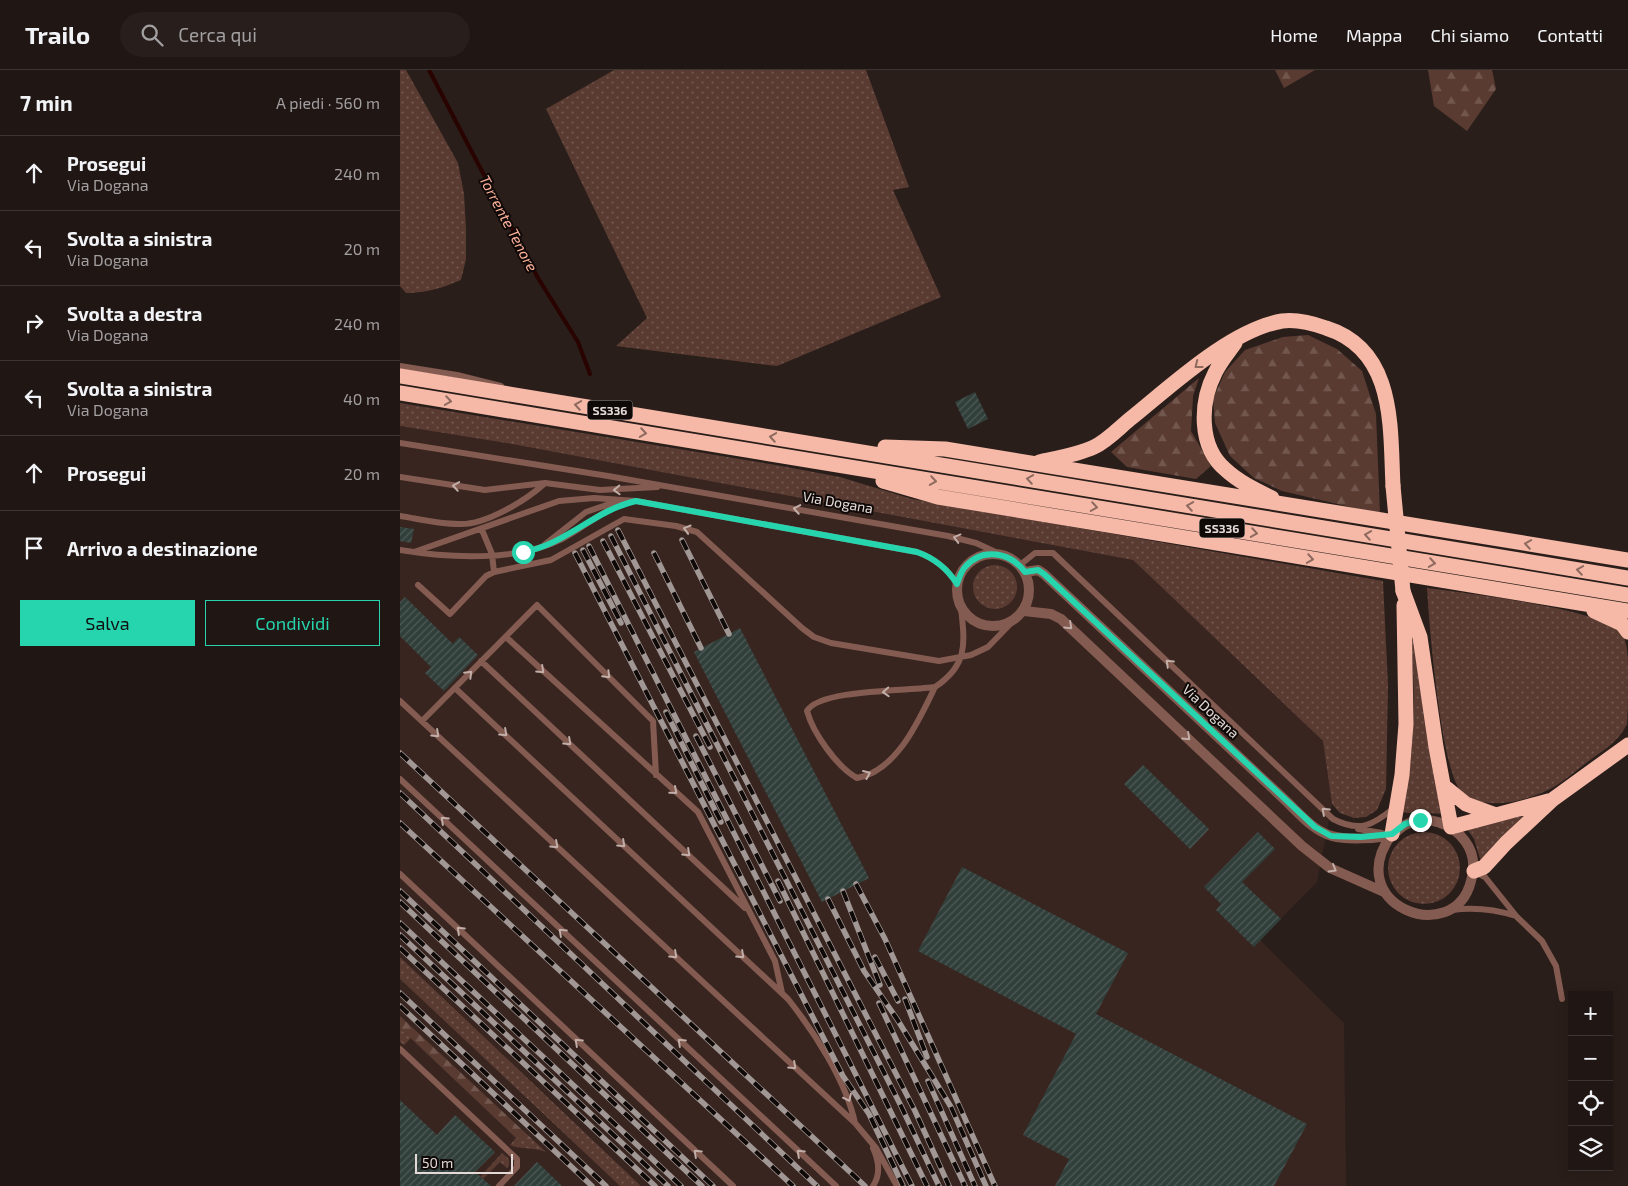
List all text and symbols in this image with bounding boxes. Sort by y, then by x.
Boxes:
search box [120,12,470,57]
text: Trailo [25,20,90,49]
icon: search [138,21,166,49]
text: Cerca qui [178,23,257,46]
text: Home [1270,24,1318,46]
text: Mappa [1346,24,1402,46]
text: Chi siamo [1430,24,1509,46]
text: Contatti [1537,24,1603,46]
text: 7 min [20,90,73,115]
text: A piedi · 560 m [276,93,380,112]
text: Prosegui [67,152,146,175]
icon: ahead [20,159,48,187]
text: 240 m [334,164,380,183]
water label: Torrente Tenore [476,172,542,274]
text: Via Dogana [67,175,149,194]
text: Svolta a sinistra [67,227,212,250]
icon: left [20,234,48,262]
text: 20 m [344,239,380,258]
text: Via Dogana [67,250,149,269]
text: Svolta a destra [67,302,202,325]
icon: right [20,309,48,337]
text: 240 m [334,314,380,333]
text: Via Dogana [67,325,149,344]
one-way arrow [1195,360,1204,368]
text: Svolta a sinistra [67,377,212,400]
icon: left [20,384,48,412]
text: 40 m [343,389,380,408]
one-way arrow [444,395,452,406]
text: Via Dogana [67,400,149,419]
one-way arrow [573,400,581,411]
road number: SS336 [588,400,632,420]
one-way arrow [639,428,647,438]
one-way arrow [768,432,777,442]
icon: ahead [20,459,48,487]
text: Prosegui [67,462,146,485]
text: 20 m [344,464,380,483]
one-way arrow [930,475,938,486]
one-way arrow [1026,475,1034,485]
one-way arrow [452,481,460,492]
one-way arrow [613,485,620,495]
street label: Via Dogana [801,487,875,517]
one-way arrow [1186,501,1195,511]
one-way arrow [1089,502,1098,512]
one-way arrow [792,504,801,514]
road number: SS336 [1200,518,1244,538]
one-way arrow [683,524,691,534]
one-way arrow [1250,528,1259,538]
one-way arrow [1363,531,1372,541]
one-way arrow [952,533,961,544]
icon: arrive [20,534,48,562]
text: Arrivo a destinazione [67,537,258,560]
one-way arrow [1524,539,1532,550]
route start [512,541,535,564]
one-way arrow [1306,553,1314,563]
one-way arrow [1427,557,1436,567]
one-way arrow [1576,566,1584,576]
button: Salva [20,600,195,646]
button: Condividi [205,600,380,646]
one-way arrow [1063,620,1072,629]
one-way arrow [1166,660,1175,669]
one-way arrow [536,664,545,673]
one-way arrow [602,670,611,679]
one-way arrow [463,671,472,680]
street label: Via Dogana [1179,680,1243,742]
one-way arrow [882,686,890,697]
one-way arrow [498,727,507,736]
one-way arrow [430,728,439,737]
one-way arrow [1181,731,1190,740]
one-way arrow [563,736,572,745]
one-way arrow [862,770,871,781]
one-way arrow [669,785,678,794]
one-way arrow [1321,808,1330,817]
route end [1409,809,1432,832]
one-way arrow [440,817,449,826]
one-way arrow [617,838,626,847]
one-way arrow [549,839,558,848]
one-way arrow [681,847,690,856]
one-way arrow [1328,863,1337,873]
one-way arrow [457,927,466,936]
one-way arrow [559,929,568,938]
one-way arrow [668,949,677,958]
one-way arrow [736,949,745,958]
map controls [1568,991,1613,1171]
button: + [1568,991,1613,1036]
button: − [1568,1036,1613,1081]
one-way arrow [575,1039,584,1048]
one-way arrow [677,1039,686,1048]
one-way arrow [787,1060,796,1069]
button: locate [1568,1081,1613,1126]
one-way arrow [841,1093,852,1102]
button: layers [1568,1126,1613,1171]
one-way arrow [694,1150,703,1159]
one-way arrow [796,1150,805,1159]
scale bar [415,1151,512,1174]
text: 50 m [422,1154,453,1171]

